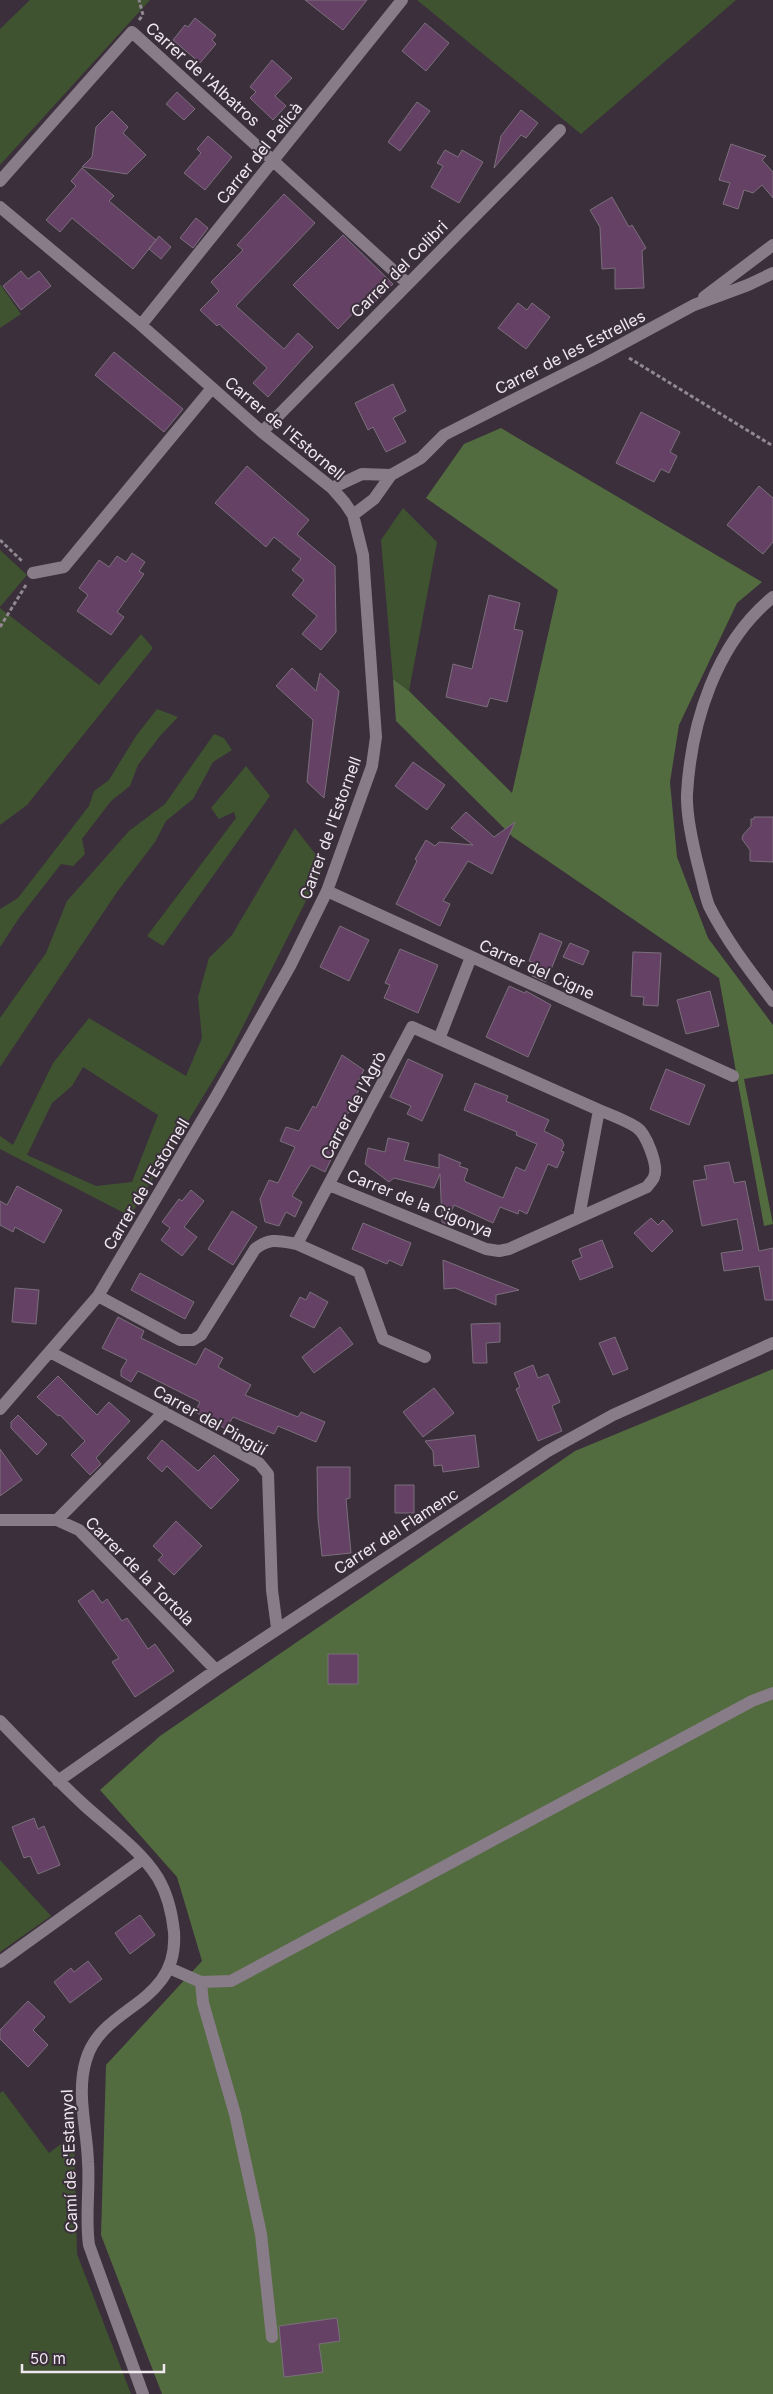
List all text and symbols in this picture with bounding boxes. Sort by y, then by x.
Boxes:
street label: Carrer de l'Albatros [142,18,264,130]
street label: Carrer del Pelicà [212,98,306,208]
street label: Carrer del Colibri [346,216,452,322]
street label: Carrer de les Estrelles [491,305,649,399]
street label: Carrer de l'Estornell [221,372,349,484]
street label: Carrer de l'Estornell [295,754,365,902]
street label: Carrer del Cigne [476,935,598,1003]
street label: Carrer de l'Agrò [316,1047,390,1163]
street label: Carrer de l'Estornell [99,1114,193,1254]
street label: Carrer de la Cigonya [344,1165,496,1241]
street label: Carrer del Pingüí [150,1381,270,1460]
street label: Carrer del Flamenc [330,1483,462,1579]
street label: Carrer de la Tortola [81,1512,199,1630]
street label: Camí de s'Estanyol [56,2089,82,2233]
scale bar [22,2342,165,2374]
text: 50 m [30,2349,66,2368]

